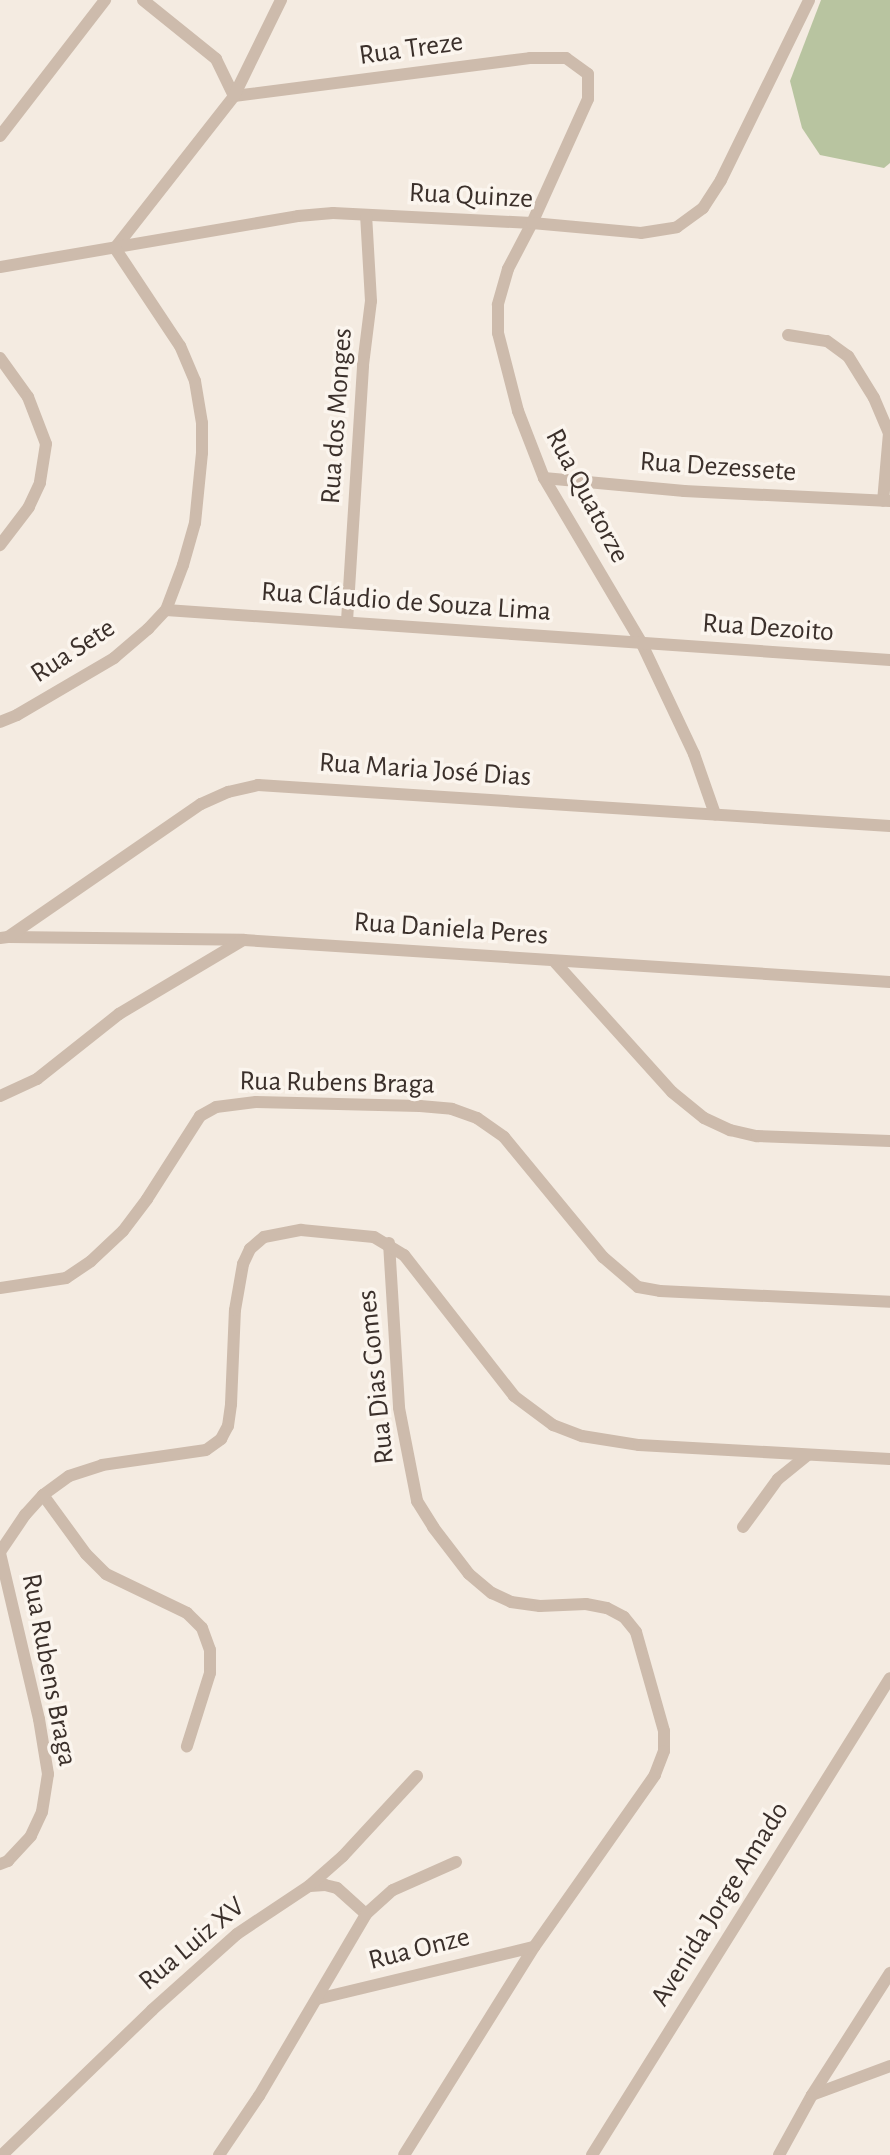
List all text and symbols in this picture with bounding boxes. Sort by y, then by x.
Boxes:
street label: Rua Treze [357,25,465,73]
street label: Rua Quinze [408,176,534,216]
street label: Rua dos Monges [314,327,360,505]
street label: Rua Quatorze [538,423,636,569]
street label: Rua Dezessete [639,445,797,489]
street label: Rua Cláudio de Souza Lima [260,575,552,629]
street label: Rua Dezoito [701,607,835,649]
street label: Rua Sete [25,611,121,691]
street label: Rua Maria José Dias [318,746,532,794]
street label: Rua Daniela Peres [353,905,549,953]
street label: Rua Rubens Braga [239,1064,435,1102]
street label: Rua Dias Gomes [350,1288,402,1466]
street label: Rua Rubens Braga [14,1571,84,1769]
street label: Avenida Jorge Amado [644,1796,796,2012]
street label: Rua Luiz XV [132,1890,252,1998]
street label: Rua Onze [365,1920,473,1978]

